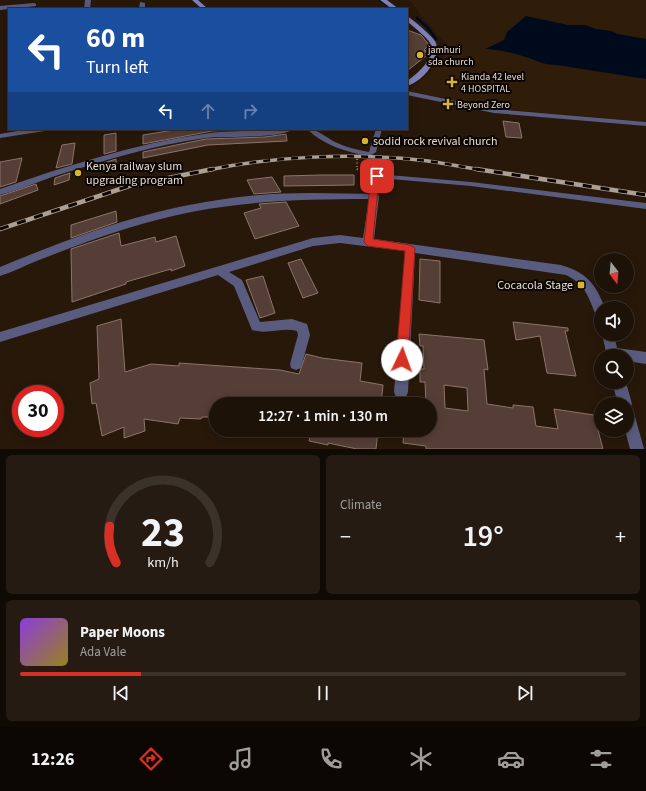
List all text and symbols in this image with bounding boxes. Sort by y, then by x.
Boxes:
text: 60 m [86,18,145,58]
icon: left [20,24,72,76]
place label: jamhuri sda church [427,43,474,69]
marker: jamhuri sda church [415,50,425,60]
text: Turn left [86,55,148,80]
place label: Kianda 42 level 4 HOSPITAL [461,70,524,96]
marker: Kianda 42 level 4 HOSPITAL [446,76,458,88]
marker: Beyond Zero [442,98,454,110]
place label: Beyond Zero [457,98,510,112]
icon: left [155,100,177,122]
icon: ahead [197,100,219,122]
icon: right [239,100,261,122]
place label: sodid rock revival church [373,133,498,150]
marker: sodid rock revival church [360,136,370,146]
place label: Kenya railway slum upgrading program [86,158,183,189]
pin [360,159,394,193]
icon: arrive [366,165,388,187]
marker: Kenya railway slum upgrading program [73,168,83,178]
north arrow [594,253,634,293]
map controls [594,253,634,437]
place label: Cocacola Stage [497,277,573,294]
marker: Cocacola Stage [576,280,586,290]
button: sound [594,301,634,341]
position arrow [381,339,423,381]
button: search [594,349,634,389]
speed limit sign: 30 [12,385,64,437]
button: layers [594,397,634,437]
text: 12:27 · 1 min · 130 m [258,406,388,427]
text: Climate [340,496,382,514]
text: 23 [141,502,185,562]
text: 19° [462,515,504,558]
text: − [340,521,351,553]
text: + [615,521,626,553]
text: km/h [147,551,179,572]
text: Paper Moons [80,622,165,643]
text: Ada Vale [80,643,126,661]
icon: previous [110,682,132,704]
icon: pause [312,682,334,704]
icon: next [514,682,536,704]
icon: directions [137,745,165,773]
icon: music [227,745,255,773]
icon: phone [317,745,345,773]
icon: climate [407,745,435,773]
icon: car [497,745,525,773]
icon: filters [587,745,615,773]
text: 12:26 [31,747,74,772]

